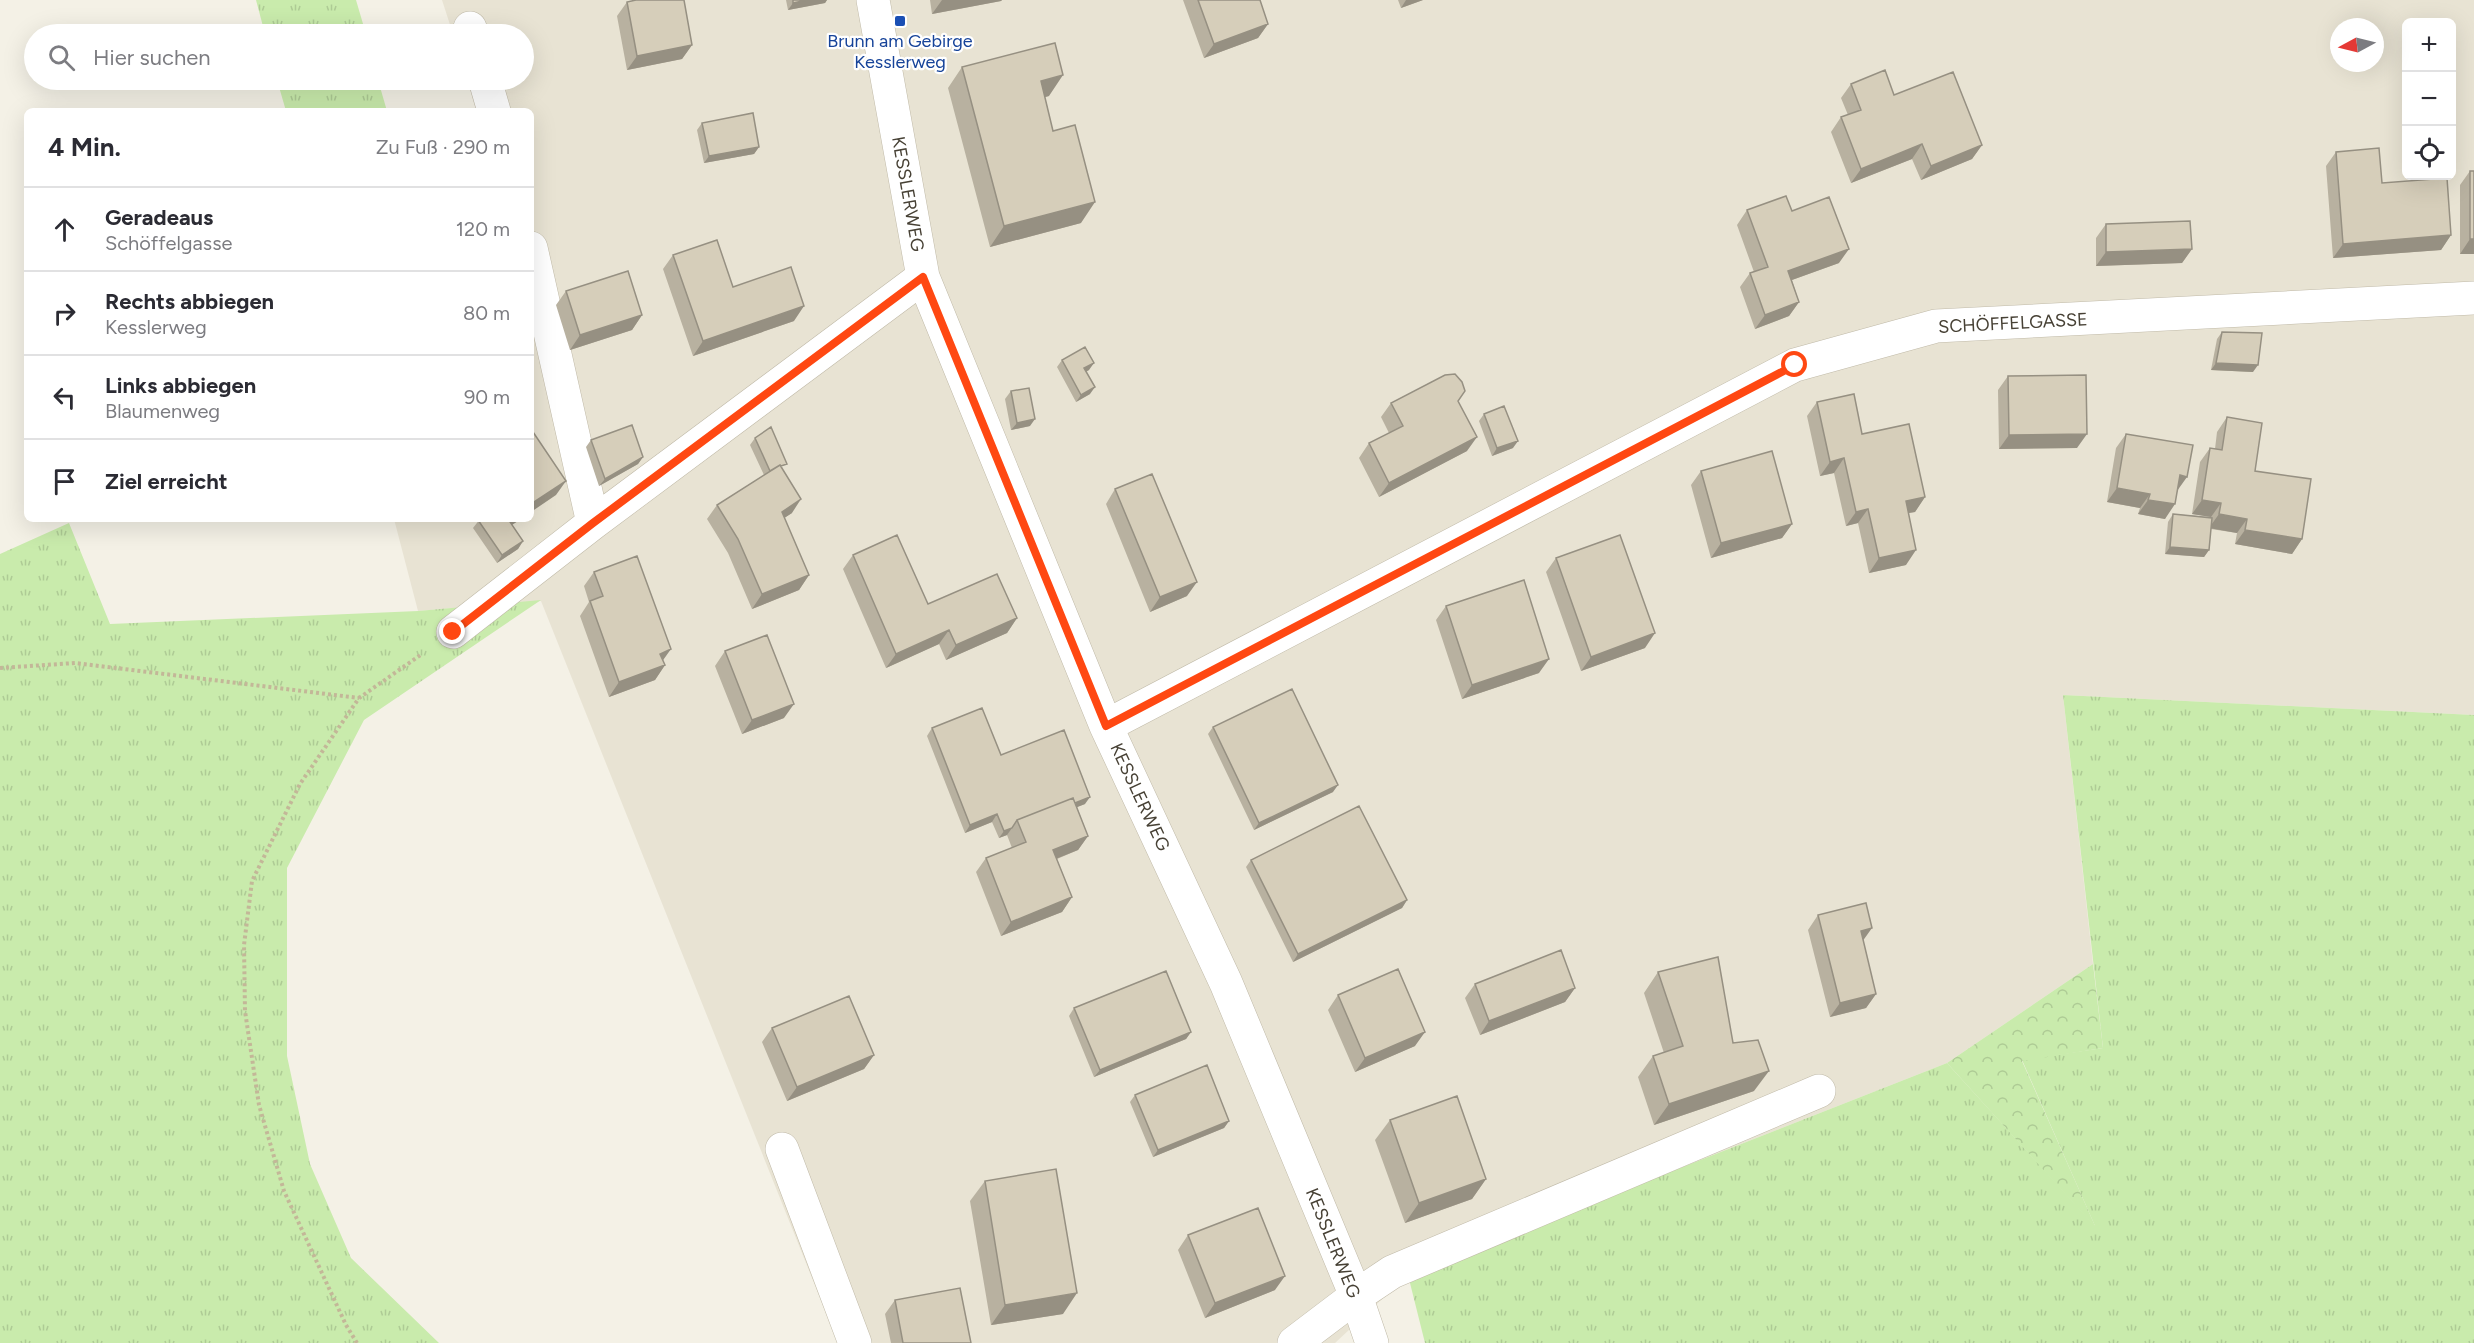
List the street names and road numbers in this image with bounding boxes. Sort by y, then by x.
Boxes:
street label: KESSLERWEG [887,135,929,254]
street label: SCHÖFFELGASSE [1938,308,2088,338]
street label: KESSLERWEG [1105,739,1175,855]
street label: KESSLERWEG [1301,1185,1365,1301]

